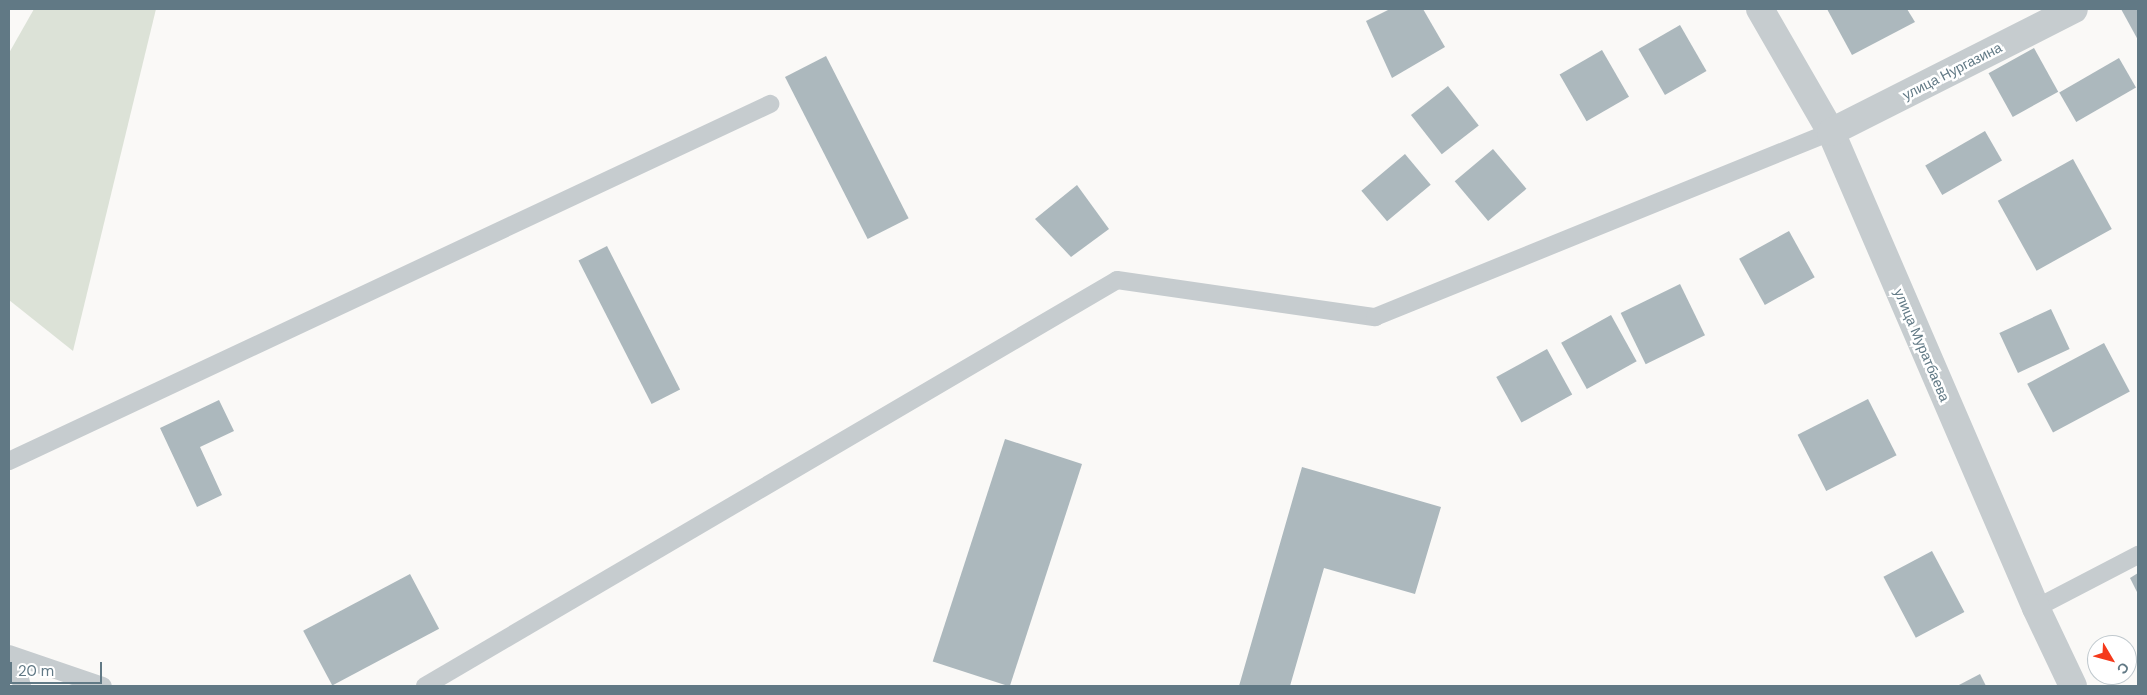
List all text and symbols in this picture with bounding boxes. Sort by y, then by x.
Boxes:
street label: улица Нургазина [1900,39,2004,103]
street label: улица Муратбаева [1891,286,1953,404]
north arrow [2087,635,2137,685]
scale bar [12,652,105,684]
text: С [2113,659,2133,678]
text: 20 m [18,661,54,681]

